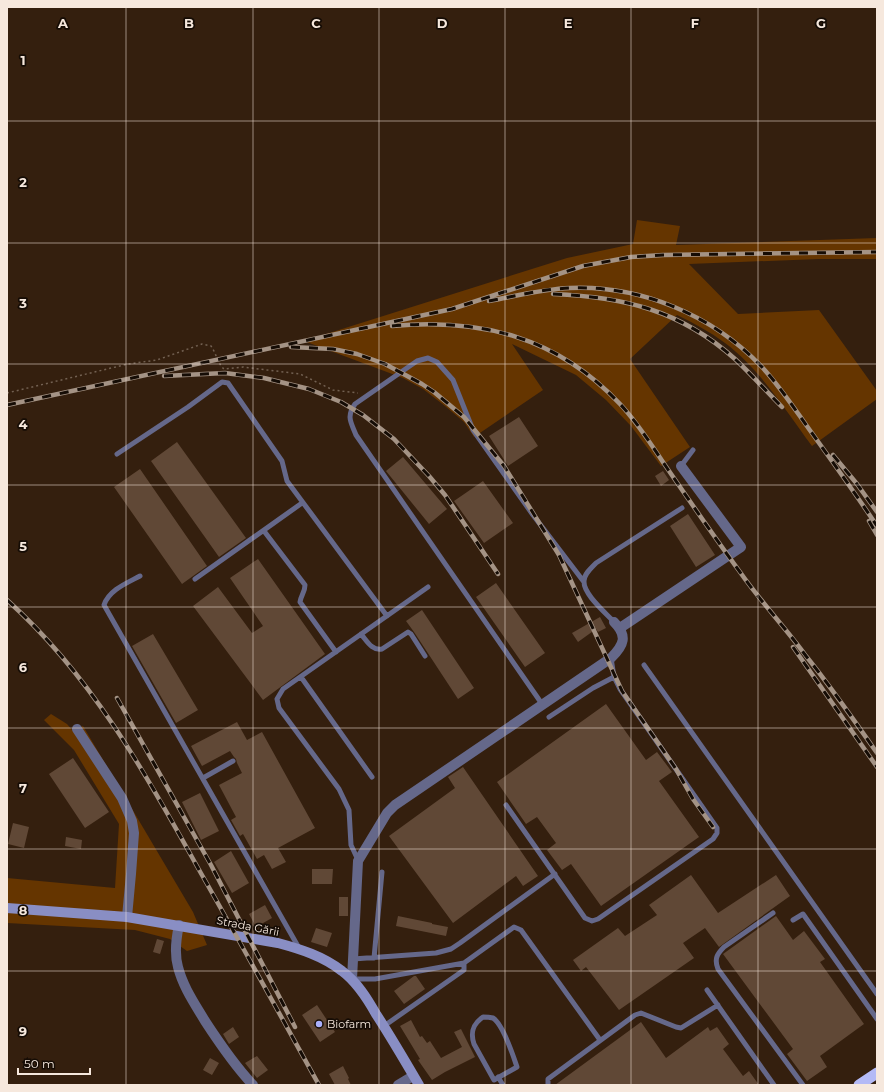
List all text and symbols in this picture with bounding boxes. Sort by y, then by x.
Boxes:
text: A [57,15,69,31]
text: B [184,15,194,31]
text: C [311,15,321,31]
text: D [437,15,448,31]
text: E [564,15,573,31]
text: F [691,15,699,31]
text: G [816,15,826,31]
text: 1 [20,52,26,68]
text: 2 [19,174,27,190]
text: 3 [18,295,27,311]
text: 4 [19,416,28,432]
text: 5 [19,538,27,554]
text: 6 [19,659,28,675]
text: 7 [19,780,27,796]
text: 8 [19,902,28,918]
street label: Strada Gării [215,913,281,939]
place label: Biofarm [327,1017,371,1031]
marker: Biofarm [314,1019,324,1029]
text: 9 [19,1023,27,1039]
scale bar [18,1050,90,1076]
text: 50 m [24,1056,55,1071]

